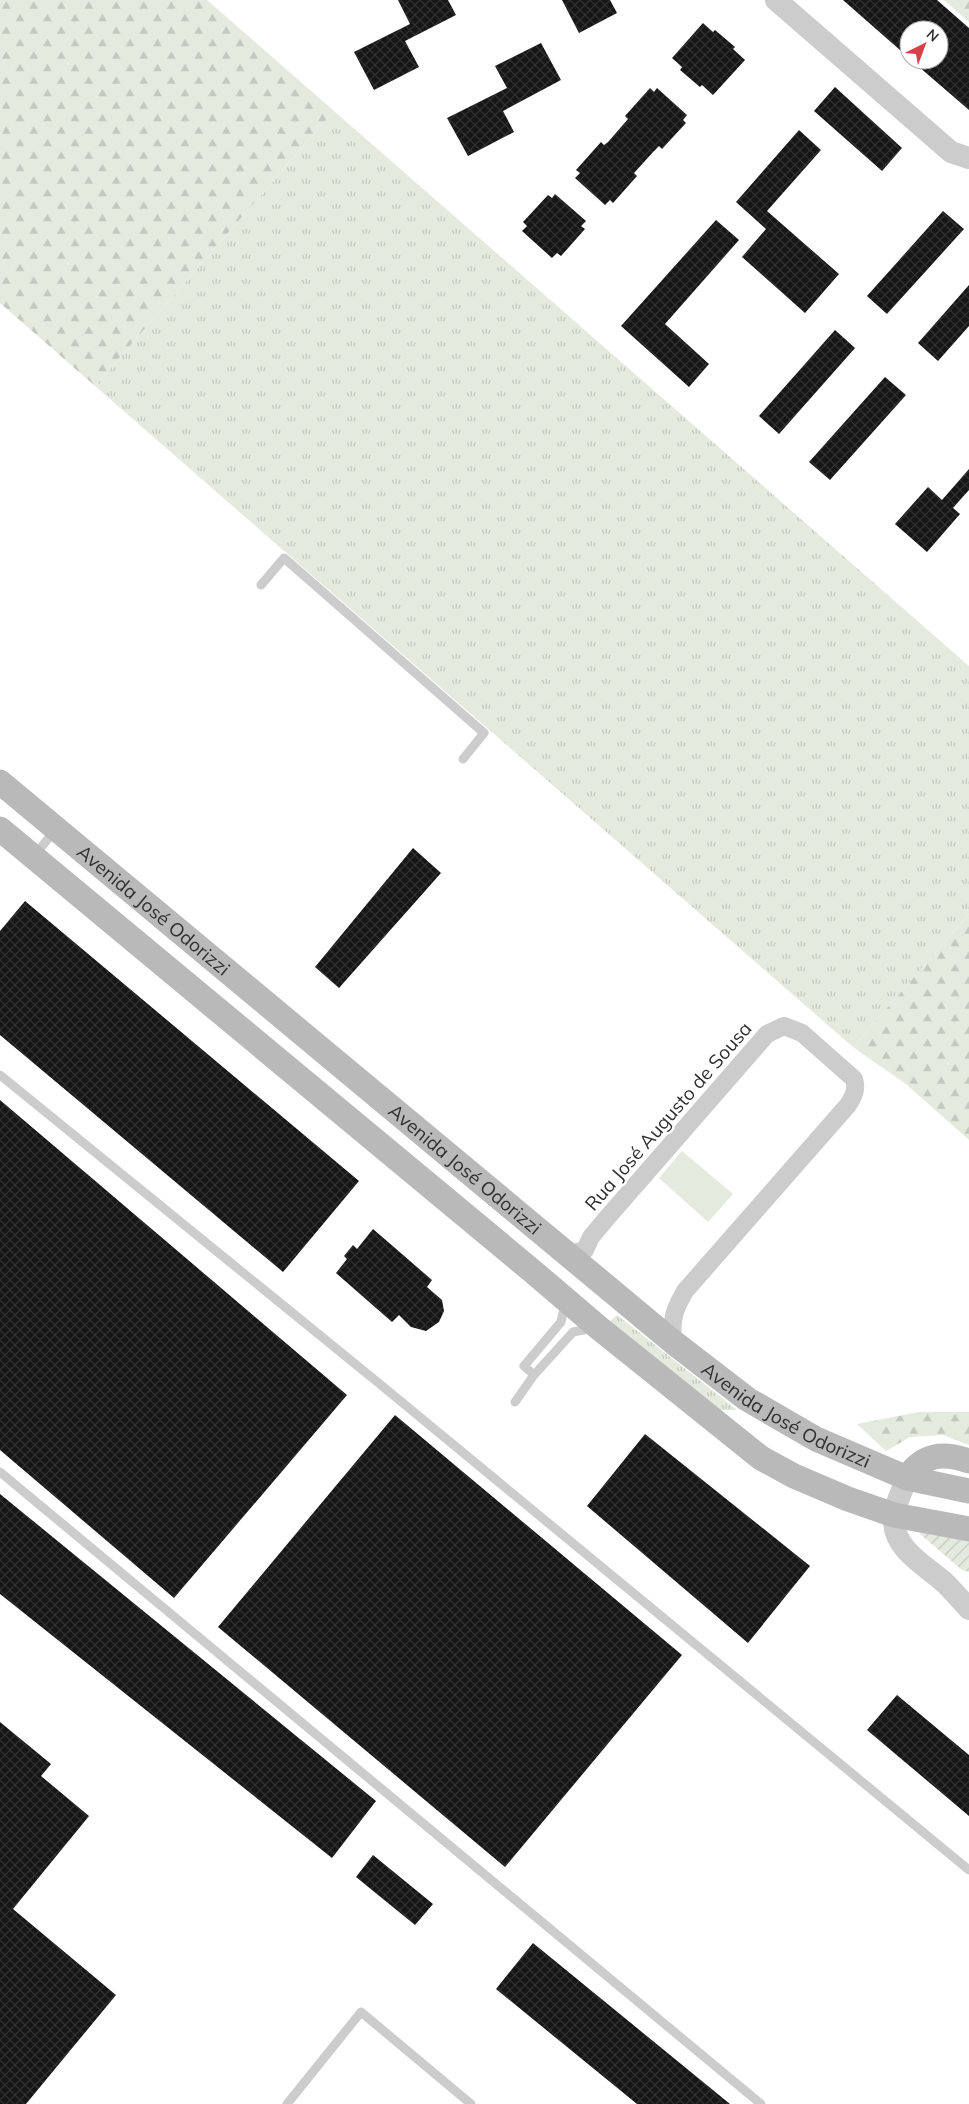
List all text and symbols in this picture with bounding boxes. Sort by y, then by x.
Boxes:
north arrow [899,20,949,70]
text: N [923,25,943,46]
street label: Avenida José Odorizzi [72,839,235,980]
street label: Rua José Augusto de Sousa [579,1017,757,1215]
street label: Avenida José Odorizzi [384,1098,546,1240]
street label: Avenida José Odorizzi [697,1357,874,1473]

